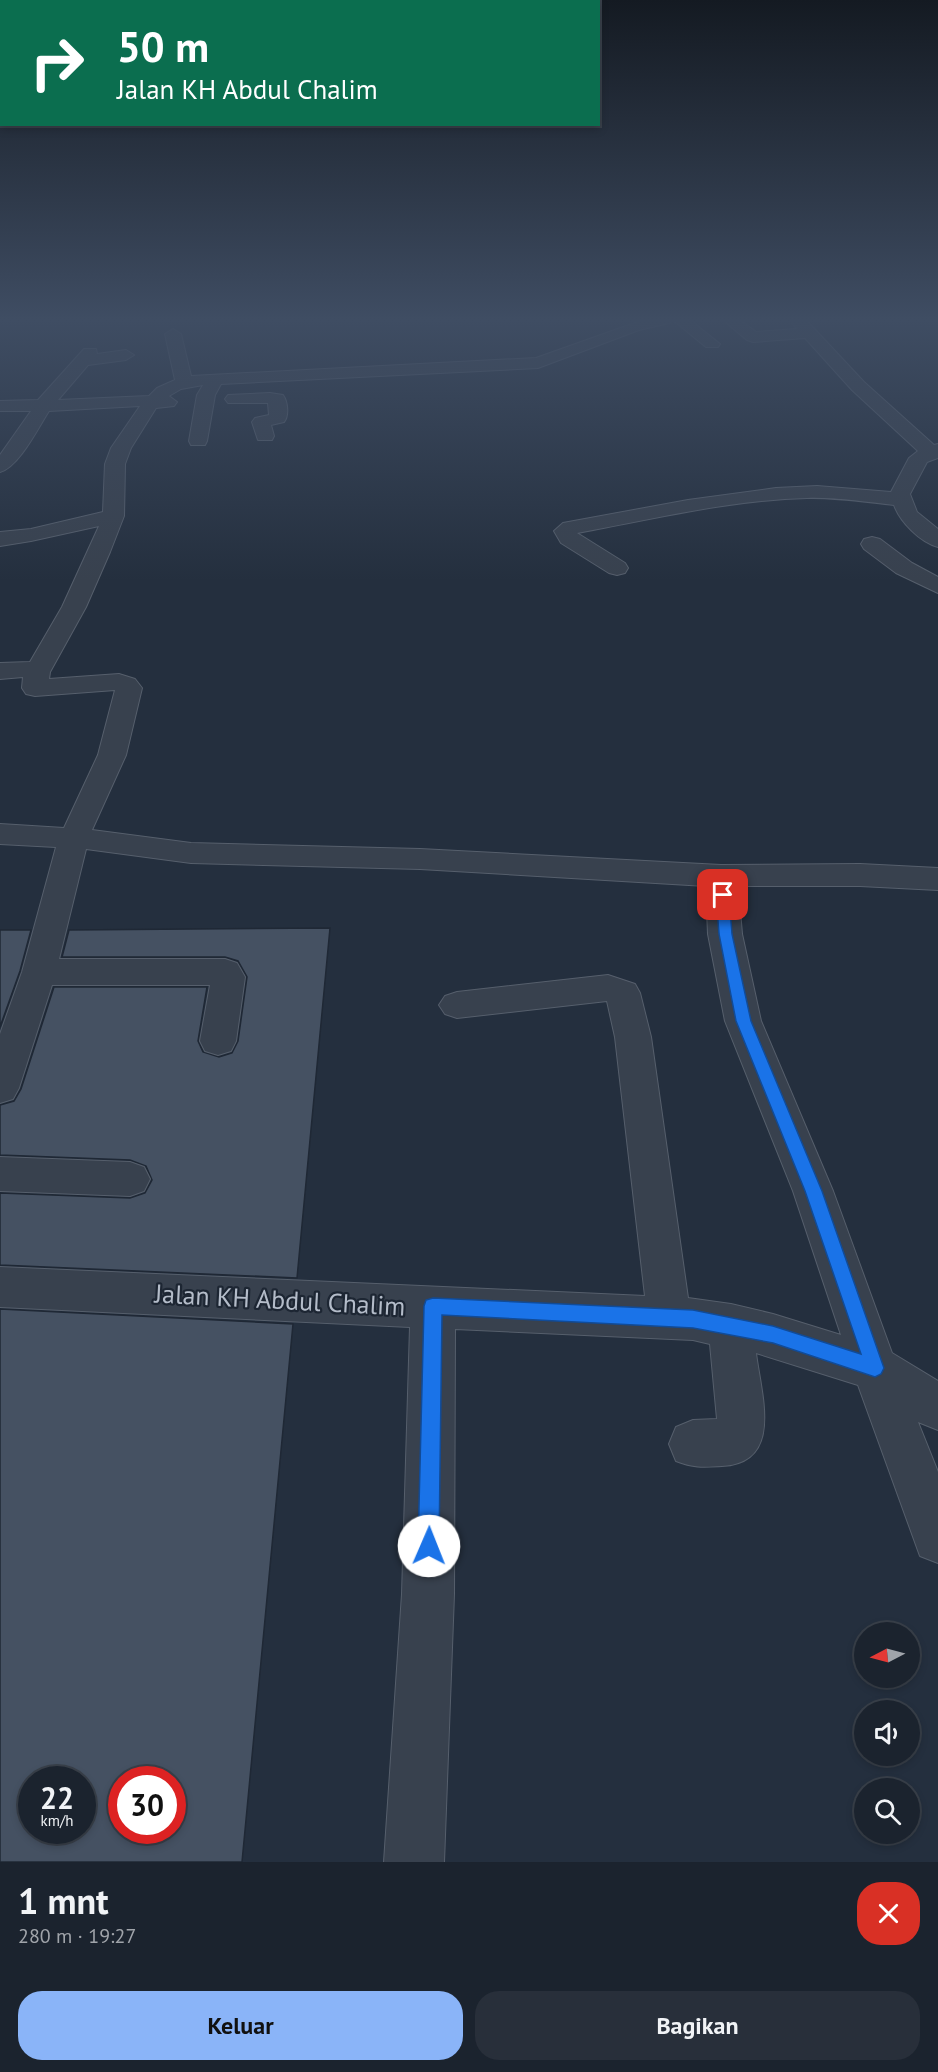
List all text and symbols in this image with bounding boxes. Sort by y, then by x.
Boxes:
text: 50 m [117,19,209,74]
icon: right [18,24,96,102]
text: Jalan KH Abdul Chalim [117,72,378,106]
pin [697,869,748,920]
icon: arrive [706,878,739,911]
street label: Jalan KH Abdul Chalim [153,1276,406,1323]
position arrow [397,1514,461,1578]
north arrow [854,1622,920,1688]
map controls [854,1622,920,1844]
button: sound [854,1700,920,1766]
speed limit sign: 30 [108,1766,186,1844]
text: 22 [40,1778,74,1817]
button: search [854,1778,920,1844]
text: km/h [41,1811,73,1830]
text: 1 mnt [18,1877,109,1924]
button: close [857,1882,920,1945]
text: 280 m · 19:27 [18,1923,136,1949]
button: Keluar [18,1991,463,2060]
button: Bagikan [475,1991,920,2060]

